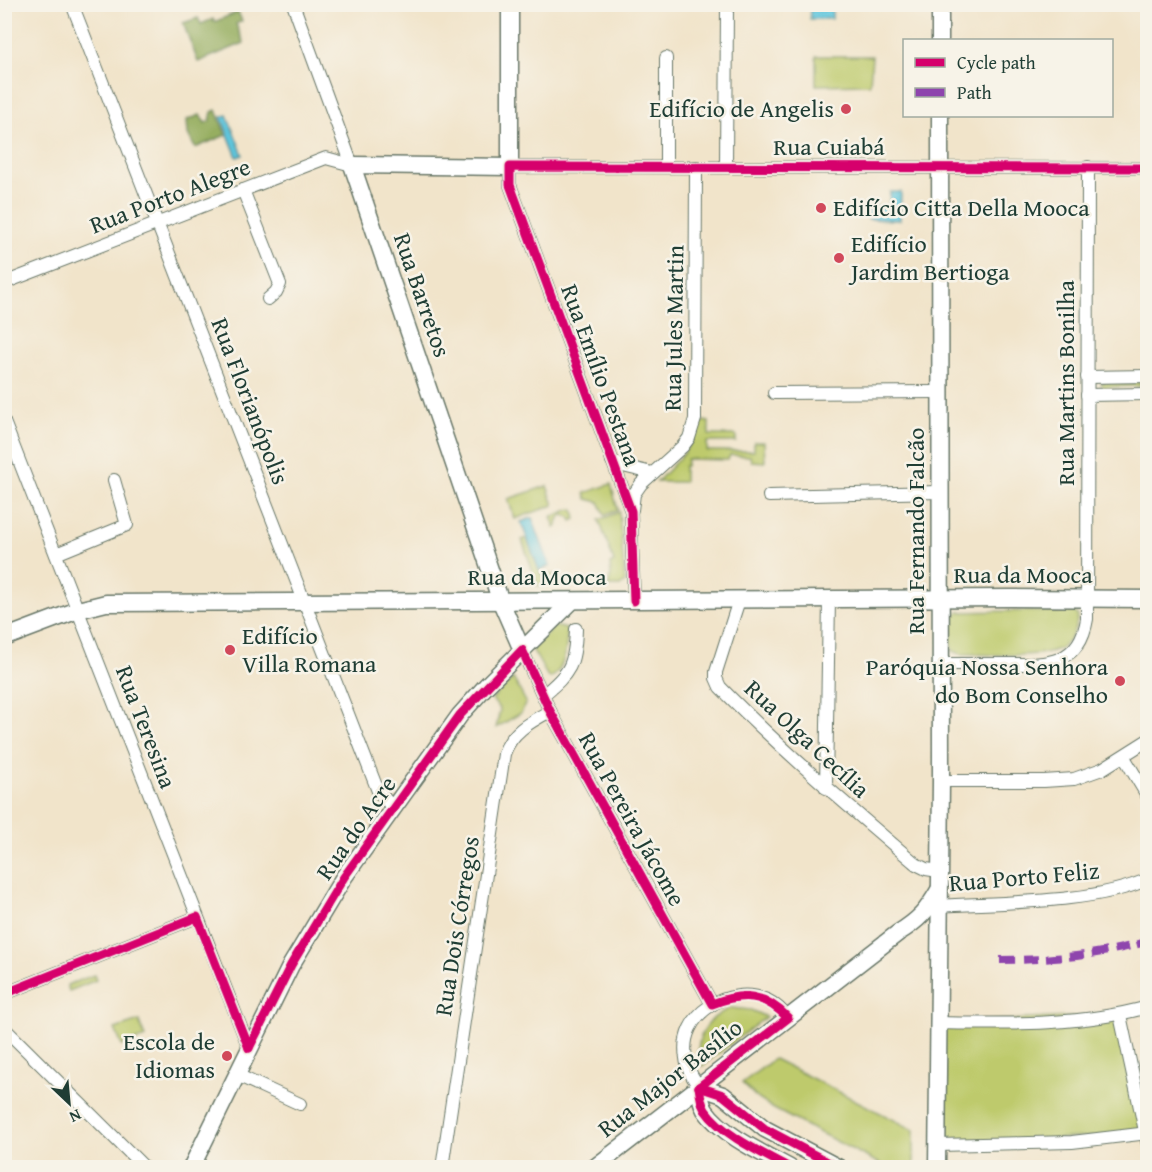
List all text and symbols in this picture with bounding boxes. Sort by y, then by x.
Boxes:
legend [903,39,1113,117]
text: Cycle path [957,49,1036,76]
text: Path [957,79,992,106]
place label: Edifício de Angelis [649,91,834,126]
marker: Edifício de Angelis [839,102,853,116]
street label: Rua Cuiabá [773,129,885,164]
street label: Rua Porto Alegre [84,149,255,242]
place label: Edifício Citta Della Mooca [833,190,1090,225]
marker: Edifício Citta Della Mooca [814,201,828,215]
place label: Edifício Jardim Bertioga [848,226,1010,289]
street label: Rua Barretos [385,228,460,362]
street label: Rua Jules Martin [655,244,692,411]
marker: Edifício Jardim Bertioga [832,251,846,265]
street label: Rua Emílio Pestana [552,279,651,471]
street label: Rua Martins Bonilha [1048,280,1083,486]
street label: Rua Florianópolis [203,312,298,489]
street label: Rua Fernando Falcão [898,427,933,635]
street label: Rua da Mooca [953,557,1093,592]
street label: Rua da Mooca [467,559,607,594]
place label: Edifício Villa Romana [242,618,377,681]
marker: Edifício Villa Romana [223,643,237,657]
place label: Paróquia Nossa Senhora do Bom Conselho [866,649,1109,712]
street label: Rua Teresina [107,660,186,794]
street label: Rua Olga Cecília [737,671,878,806]
marker: Paróquia Nossa Senhora do Bom Conselho [1113,674,1127,688]
street label: Rua Pereira Jácome [570,725,695,912]
street label: Rua do Acre [307,769,404,887]
street label: Rua Dois Córregos [425,834,488,1018]
street label: Rua Porto Feliz [947,853,1100,900]
street label: Rua Major Basílio [590,1010,750,1145]
place label: Escola de Idiomas [123,1024,215,1087]
marker: Escola de Idiomas [220,1049,234,1063]
north arrow [39,1073,99,1133]
text: N [65,1103,86,1130]

